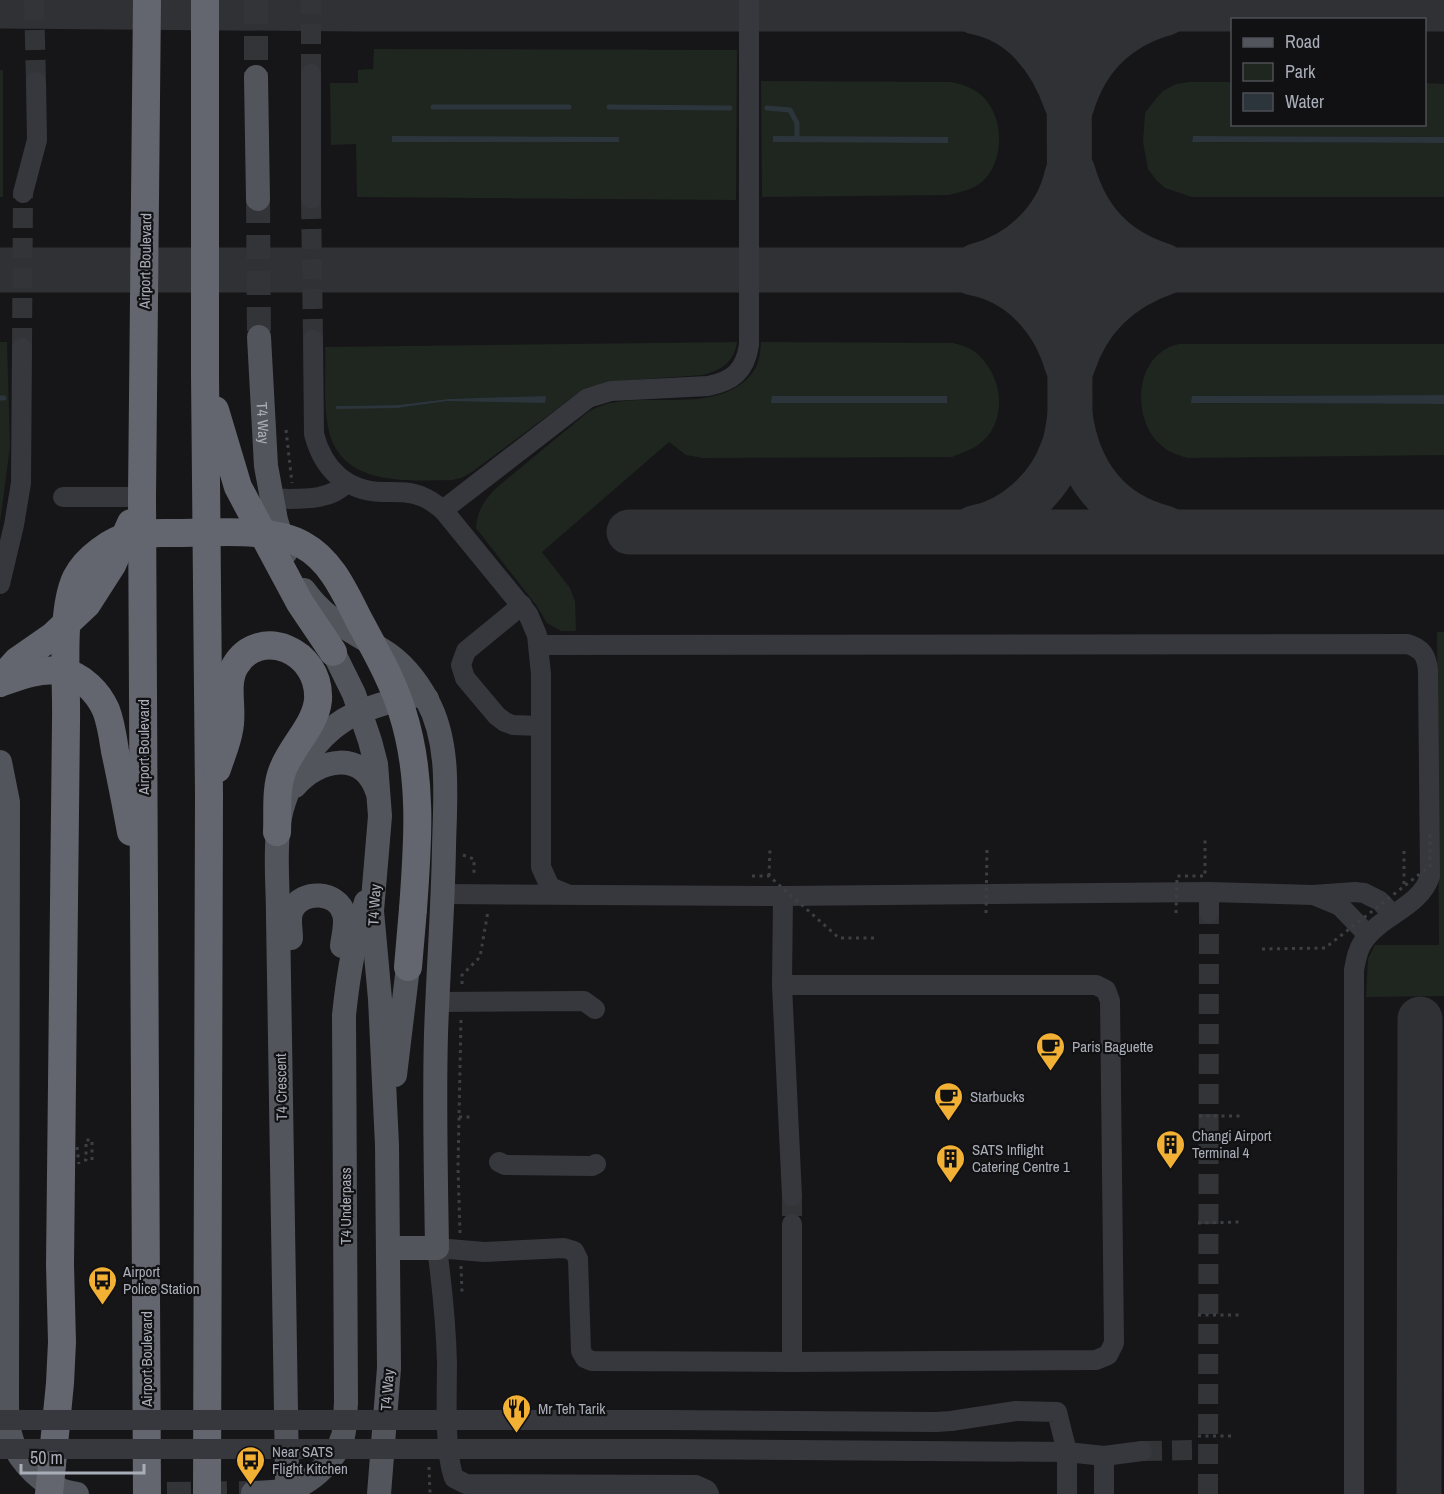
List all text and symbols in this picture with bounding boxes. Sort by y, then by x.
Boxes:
legend [1231,18,1426,126]
text: Road [1285,29,1320,54]
text: Park [1285,59,1316,84]
text: Water [1285,89,1324,114]
street label: Airport Boulevard [134,213,156,310]
street label: T4 Way [252,401,275,445]
street label: Airport Boulevard [133,699,154,796]
street label: T4 Way [362,883,386,926]
cafe icon: Paris Baguette [1035,1030,1067,1072]
place label: Paris Baguette [1072,1036,1154,1057]
street label: T4 Crescent [270,1053,292,1121]
cafe icon: Starbucks [933,1080,965,1122]
place label: Starbucks [970,1086,1025,1107]
place label: Changi Airport Terminal 4 [1192,1125,1272,1163]
building icon: Changi Airport Terminal 4 [1155,1128,1187,1170]
place label: SATS Inflight Catering Centre 1 [972,1139,1070,1177]
building icon: SATS Inflight Catering Centre 1 [935,1142,967,1184]
street label: T4 Underpass [335,1167,356,1245]
place label: Airport Police Station [122,1261,200,1299]
bus stop icon: Airport Police Station [86,1264,118,1306]
street label: Airport Boulevard [136,1311,157,1408]
street label: T4 Way [375,1368,399,1412]
restaurant icon: Mr Teh Tarik [501,1392,533,1434]
place label: Mr Teh Tarik [538,1398,606,1419]
scale bar [21,1437,144,1475]
place label: Near SATS Flight Kitchen [272,1441,348,1479]
bus stop icon: Near SATS Flight Kitchen [235,1444,267,1486]
text: 50 m [30,1445,63,1470]

